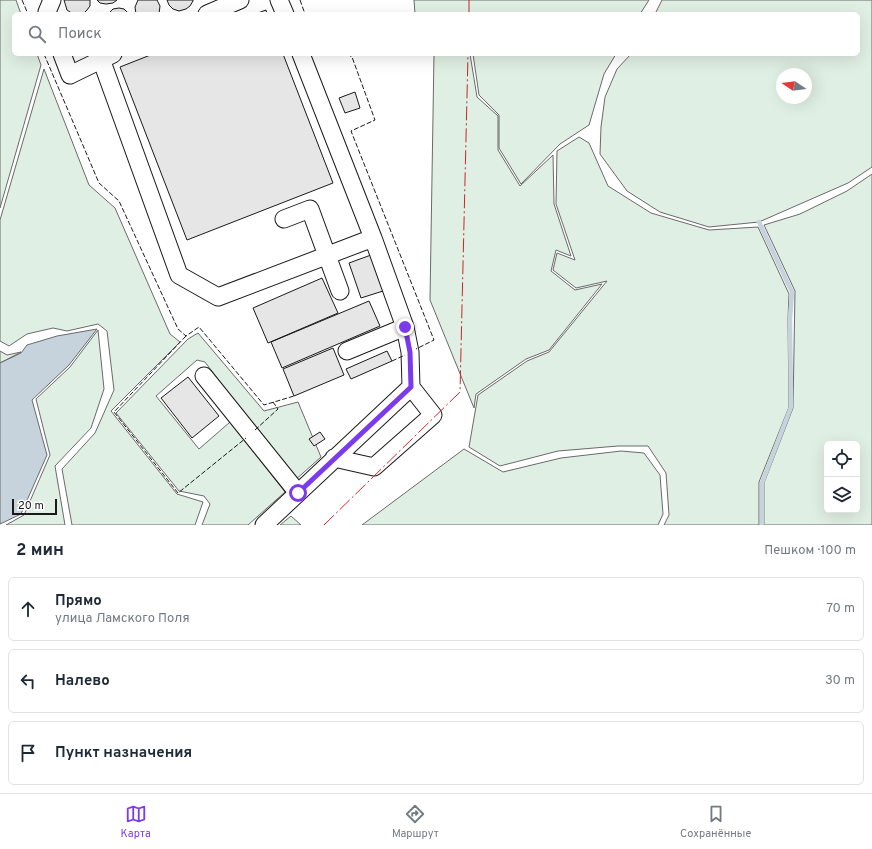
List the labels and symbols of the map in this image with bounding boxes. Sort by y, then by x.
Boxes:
north arrow [776,68,812,104]
route end [396,318,414,336]
route start [289,484,307,502]
scale bar [12,497,57,516]

